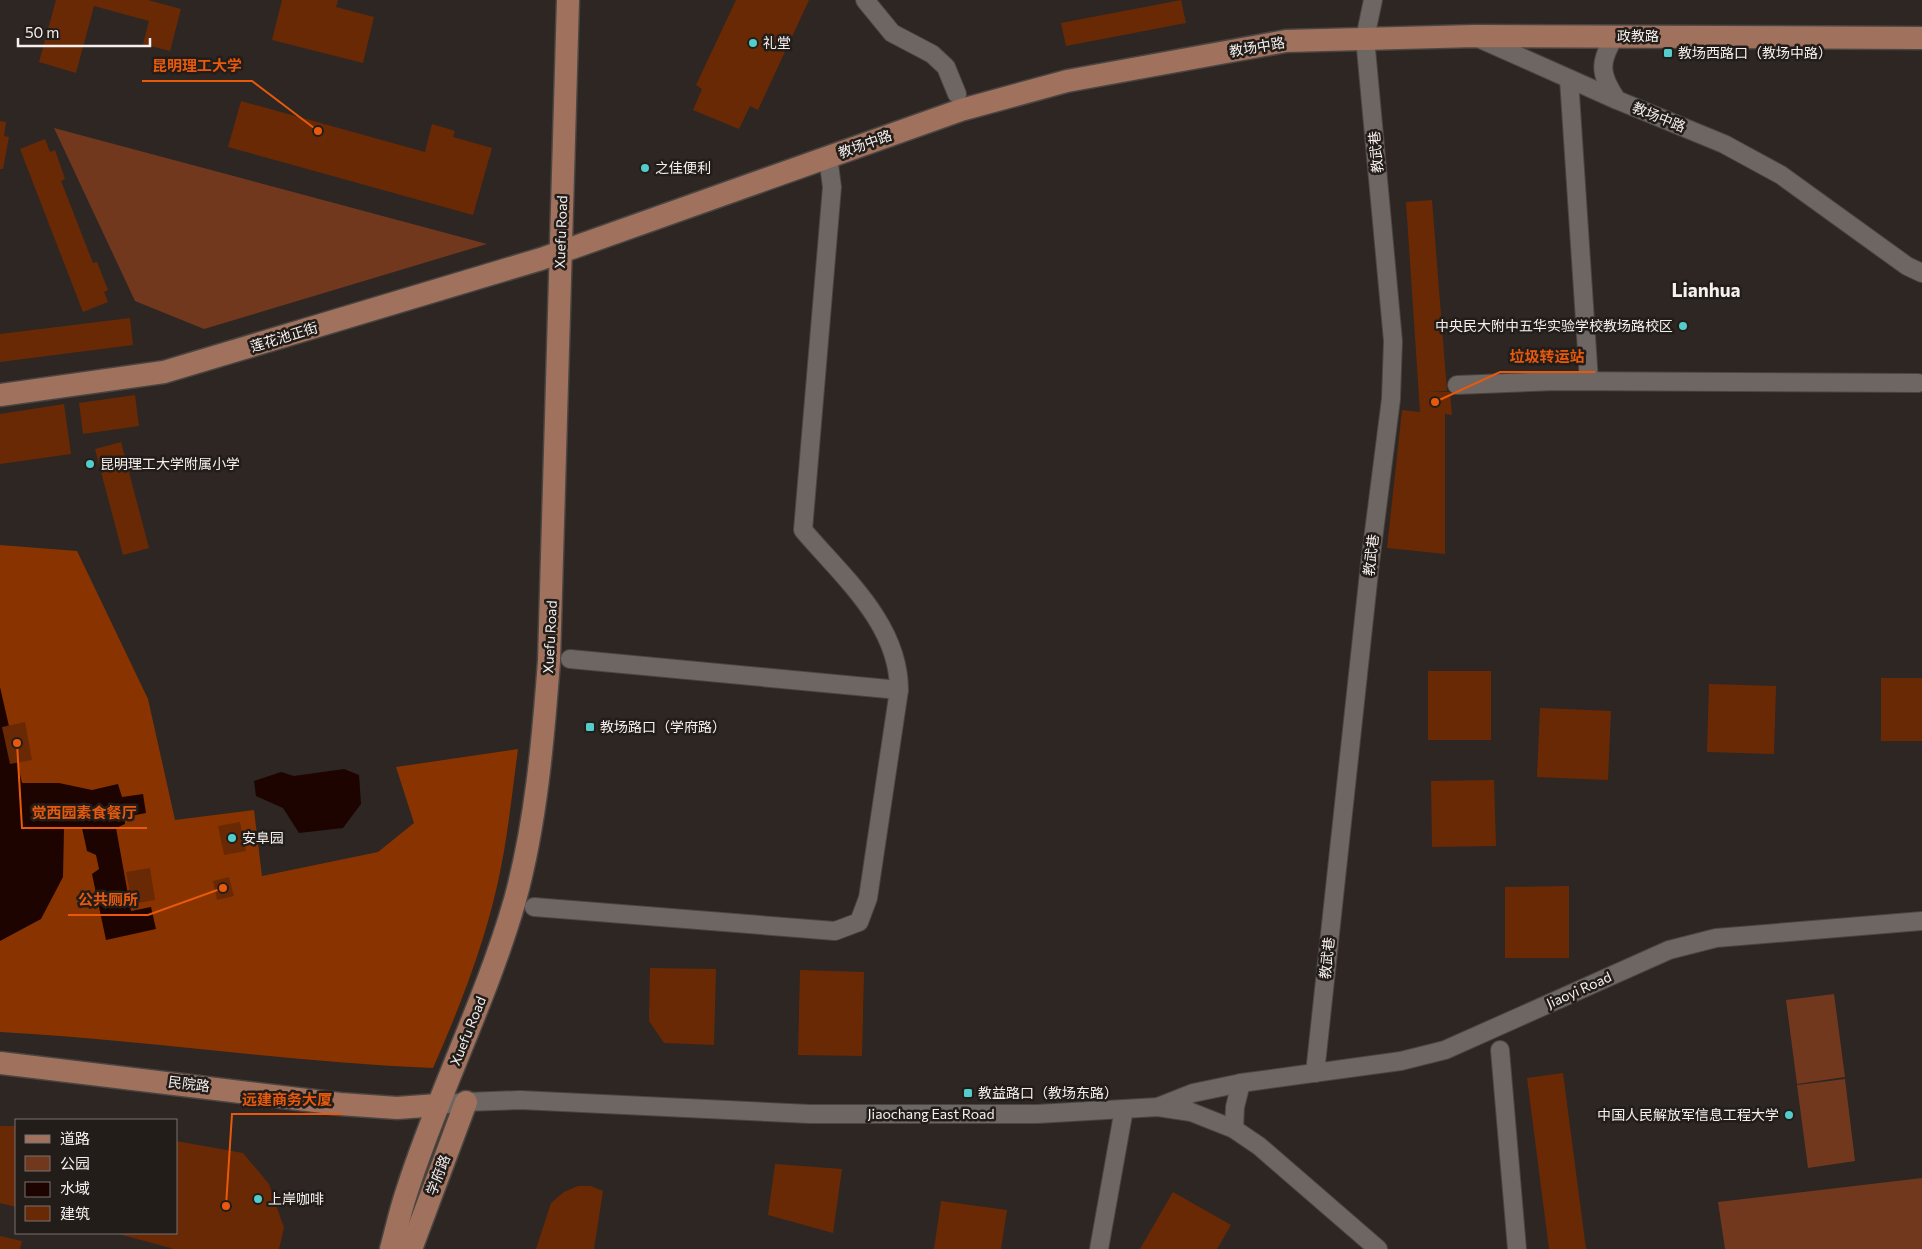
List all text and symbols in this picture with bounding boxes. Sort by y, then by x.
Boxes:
scale bar [18,15,150,47]
text: 50 m [25,23,59,41]
street label: 政教路 [1617,27,1659,44]
street label: 教场中路 [1228,33,1286,60]
place label: 礼堂 [763,34,791,51]
marker: 礼堂 [747,37,759,49]
place label: 教场西路口（教场中路） [1678,44,1832,61]
marker: 教场西路口（教场中路） [1662,47,1674,59]
callout: 昆明理工大学 [142,51,252,81]
text: 昆明理工大学 [152,56,242,74]
street label: 教场中路 [1630,98,1688,135]
street label: 教场中路 [836,126,894,161]
street label: 教武巷 [1365,130,1386,174]
place label: 之佳便利 [655,159,711,176]
marker: 之佳便利 [639,162,651,174]
street label: Xuefu Road [551,195,570,269]
district label: Lianhua [1671,278,1741,301]
place label: 中央民大附中五华实验学校教场路校区 [1435,317,1673,334]
street label: 莲花池正街 [248,318,320,355]
marker: 中央民大附中五华实验学校教场路校区 [1677,320,1689,332]
callout: 垃圾转运站 [1500,342,1595,372]
text: 垃圾转运站 [1509,347,1585,365]
place label: 昆明理工大学附属小学 [100,455,240,472]
marker: 昆明理工大学附属小学 [84,458,96,470]
street label: 教武巷 [1360,533,1381,577]
street label: Xuefu Road [539,600,560,674]
place label: 教场路口（学府路） [600,718,726,735]
marker: 教场路口（学府路） [584,721,596,733]
callout: 觉西园素食餐厅 [22,798,147,828]
text: 觉西园素食餐厅 [31,803,137,821]
place label: 安阜园 [242,829,284,846]
marker: 安阜园 [226,832,238,844]
callout: 公共厕所 [68,885,148,915]
text: 公共厕所 [78,890,138,908]
street label: 教武巷 [1316,936,1337,980]
street label: Jiaoyi Road [1544,968,1614,1011]
street label: Xuefu Road [446,994,489,1068]
street label: 民院路 [167,1073,211,1094]
callout: 远建商务大厦 [232,1084,342,1114]
place label: 教益路口（教场东路） [978,1084,1118,1101]
marker: 教益路口（教场东路） [962,1087,974,1099]
text: 远建商务大厦 [242,1090,332,1108]
street label: Jiaochang East Road [868,1105,995,1122]
place label: 中国人民解放军信息工程大学 [1597,1106,1779,1123]
marker: 中国人民解放军信息工程大学 [1783,1109,1795,1121]
legend [15,1119,178,1234]
text: 道路 [60,1129,90,1147]
street label: 学府路 [422,1152,453,1197]
text: 公园 [60,1154,90,1172]
text: 水域 [60,1179,90,1197]
place label: 上岸咖啡 [268,1190,324,1207]
marker: 上岸咖啡 [252,1193,264,1205]
text: 建筑 [60,1204,90,1222]

